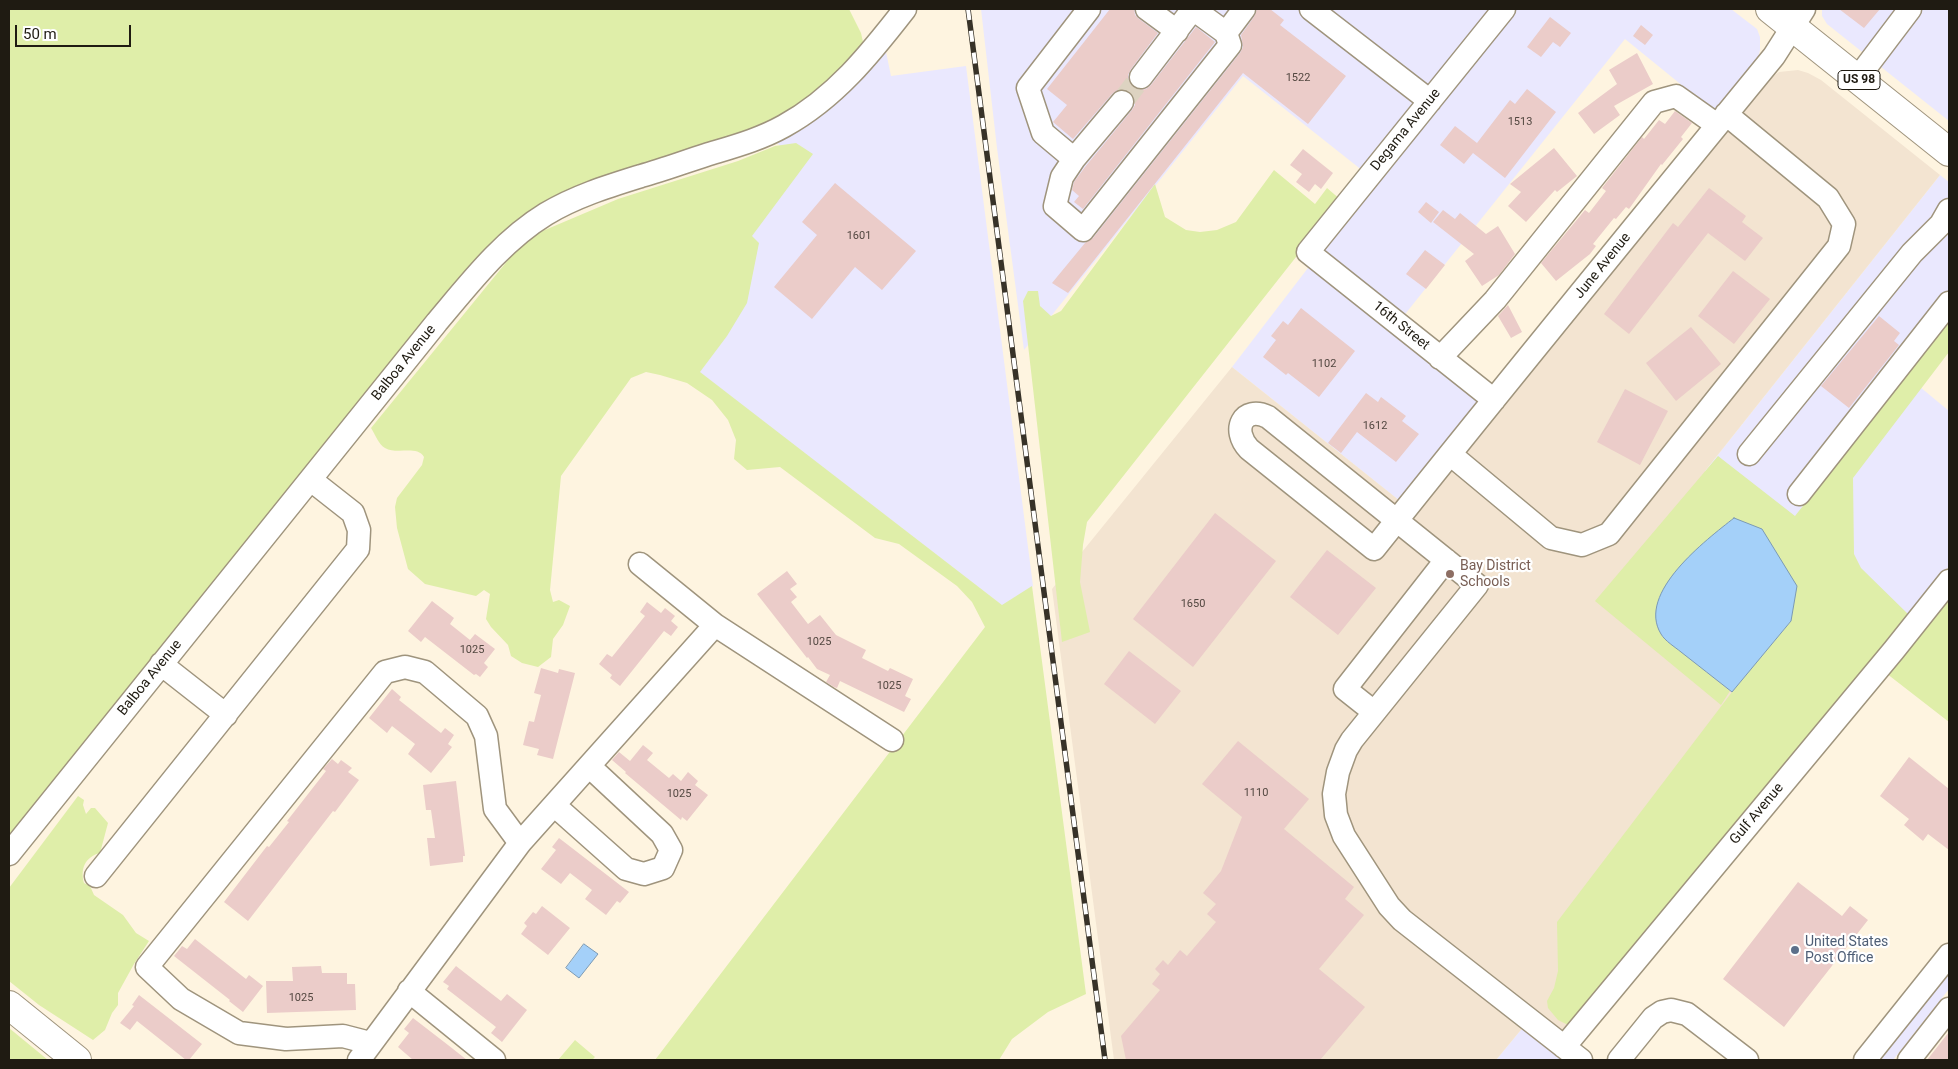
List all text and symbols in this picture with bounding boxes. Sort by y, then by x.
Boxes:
scale bar [18,15,134,47]
text: 50 m [23,25,57,43]
road number: US 98 [1838,70,1880,90]
house number: 1522 [1286,71,1310,85]
street label: Degama Avenue [1368,85,1444,175]
house number: 1513 [1508,115,1532,129]
house number: 1601 [847,229,871,243]
street label: June Avenue [1571,230,1635,302]
street label: 16th Street [1369,298,1433,354]
street label: Balboa Avenue [368,322,440,404]
house number: 1102 [1312,357,1336,371]
house number: 1612 [1363,419,1387,433]
place label: Bay District Schools [1460,558,1531,590]
marker: Bay District Schools [1444,568,1456,580]
house number: 1650 [1181,597,1205,611]
house number: 1025 [807,635,831,649]
street label: Balboa Avenue [114,637,186,719]
house number: 1025 [460,643,484,657]
house number: 1025 [877,679,901,693]
street label: Gulf Avenue [1727,780,1787,848]
house number: 1110 [1244,786,1268,800]
house number: 1025 [667,787,691,801]
place label: United States Post Office [1805,934,1888,966]
marker: United States Post Office [1789,944,1801,956]
house number: 1025 [289,991,313,1005]

